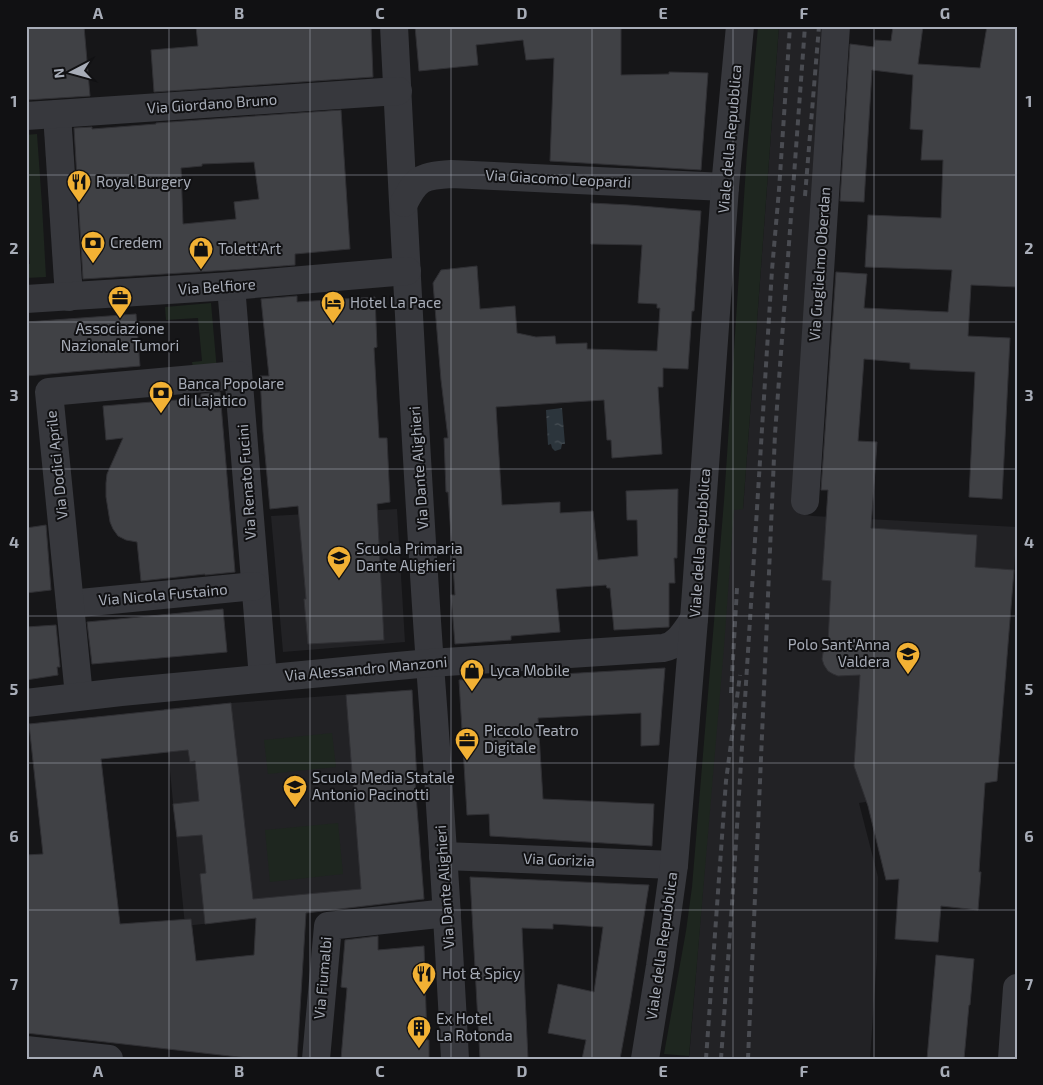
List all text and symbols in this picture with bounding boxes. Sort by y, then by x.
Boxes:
text: A [93,3,104,22]
text: B [234,3,244,22]
text: C [375,3,385,22]
text: D [517,3,528,22]
text: E [658,3,668,22]
text: F [800,3,809,22]
text: G [940,3,950,22]
north arrow [48,48,98,98]
street label: Viale della Repubblica [714,64,744,214]
text: N [50,67,68,79]
street label: Via Giordano Bruno [146,89,278,117]
text: 1 [11,91,17,110]
text: 1 [1026,91,1032,110]
street label: Via Giacomo Leopardi [485,165,631,191]
restaurant icon: Royal Burgery [66,169,92,203]
place label: Royal Burgery [96,172,191,190]
street label: Via Guglielmo Oberdan [805,186,833,342]
bank icon: Credem [80,230,106,264]
place label: Credem [110,233,162,251]
shop icon: Tolett'Art [188,236,214,270]
text: 2 [9,238,19,257]
text: 2 [1024,238,1034,257]
place label: Tolett'Art [218,239,281,257]
street label: Via Belfiore [178,274,256,298]
office icon: Associazione Nazionale Tumori [107,285,133,319]
hotel icon: Hotel La Pace [320,290,346,324]
place label: Hotel La Pace [350,293,441,311]
place label: Associazione Nazionale Tumori [61,319,179,354]
place label: Banca Popolare di Lajatico [178,374,284,410]
bank icon: Banca Popolare di Lajatico [148,380,174,414]
text: 3 [9,385,19,404]
text: 3 [1024,385,1034,404]
street label: Via Dante Alighieri [405,405,431,531]
street label: Via Dodici Aprile [41,410,71,521]
street label: Via Renato Fucini [233,424,259,541]
street label: Viale della Repubblica [685,468,713,618]
text: 4 [9,532,19,551]
text: 4 [1024,532,1034,551]
place label: Scuola Primaria Dante Alighieri [356,539,463,574]
school or university icon: Scuola Primaria Dante Alighieri [326,545,352,579]
street label: Via Nicola Fustaino [98,579,228,609]
place label: Polo Sant'Anna Valdera [788,635,890,670]
school or university icon: Polo Sant'Anna Valdera [895,641,921,675]
street label: Via Alessandro Manzoni [284,652,448,684]
shop icon: Lyca Mobile [459,658,485,692]
place label: Lyca Mobile [490,661,570,679]
text: 5 [10,679,19,698]
text: 5 [1025,679,1034,698]
place label: Piccolo Teatro Digitale [484,721,579,756]
office icon: Piccolo Teatro Digitale [454,727,480,761]
place label: Scuola Media Statale Antonio Pacinotti [312,768,455,803]
school or university icon: Scuola Media Statale Antonio Pacinotti [282,774,308,808]
street label: Via Dante Alighieri [431,824,457,950]
text: 6 [9,826,19,845]
text: 6 [1024,826,1034,845]
street label: Via Gorizia [523,849,595,869]
street label: Viale della Repubblica [642,871,680,1021]
street label: Via Fiumalbi [309,936,335,1020]
restaurant icon: Hot & Spicy [411,961,437,995]
place label: Hot & Spicy [442,964,521,982]
text: 7 [10,974,19,993]
text: 7 [1025,974,1034,993]
place label: Ex Hotel La Rotonda [436,1009,513,1044]
building icon: Ex Hotel La Rotonda [406,1015,432,1049]
text: A [93,1061,104,1080]
text: B [234,1061,244,1080]
text: C [375,1061,385,1080]
text: D [517,1061,528,1080]
text: E [658,1061,668,1080]
text: F [800,1061,809,1080]
text: G [940,1061,950,1080]

